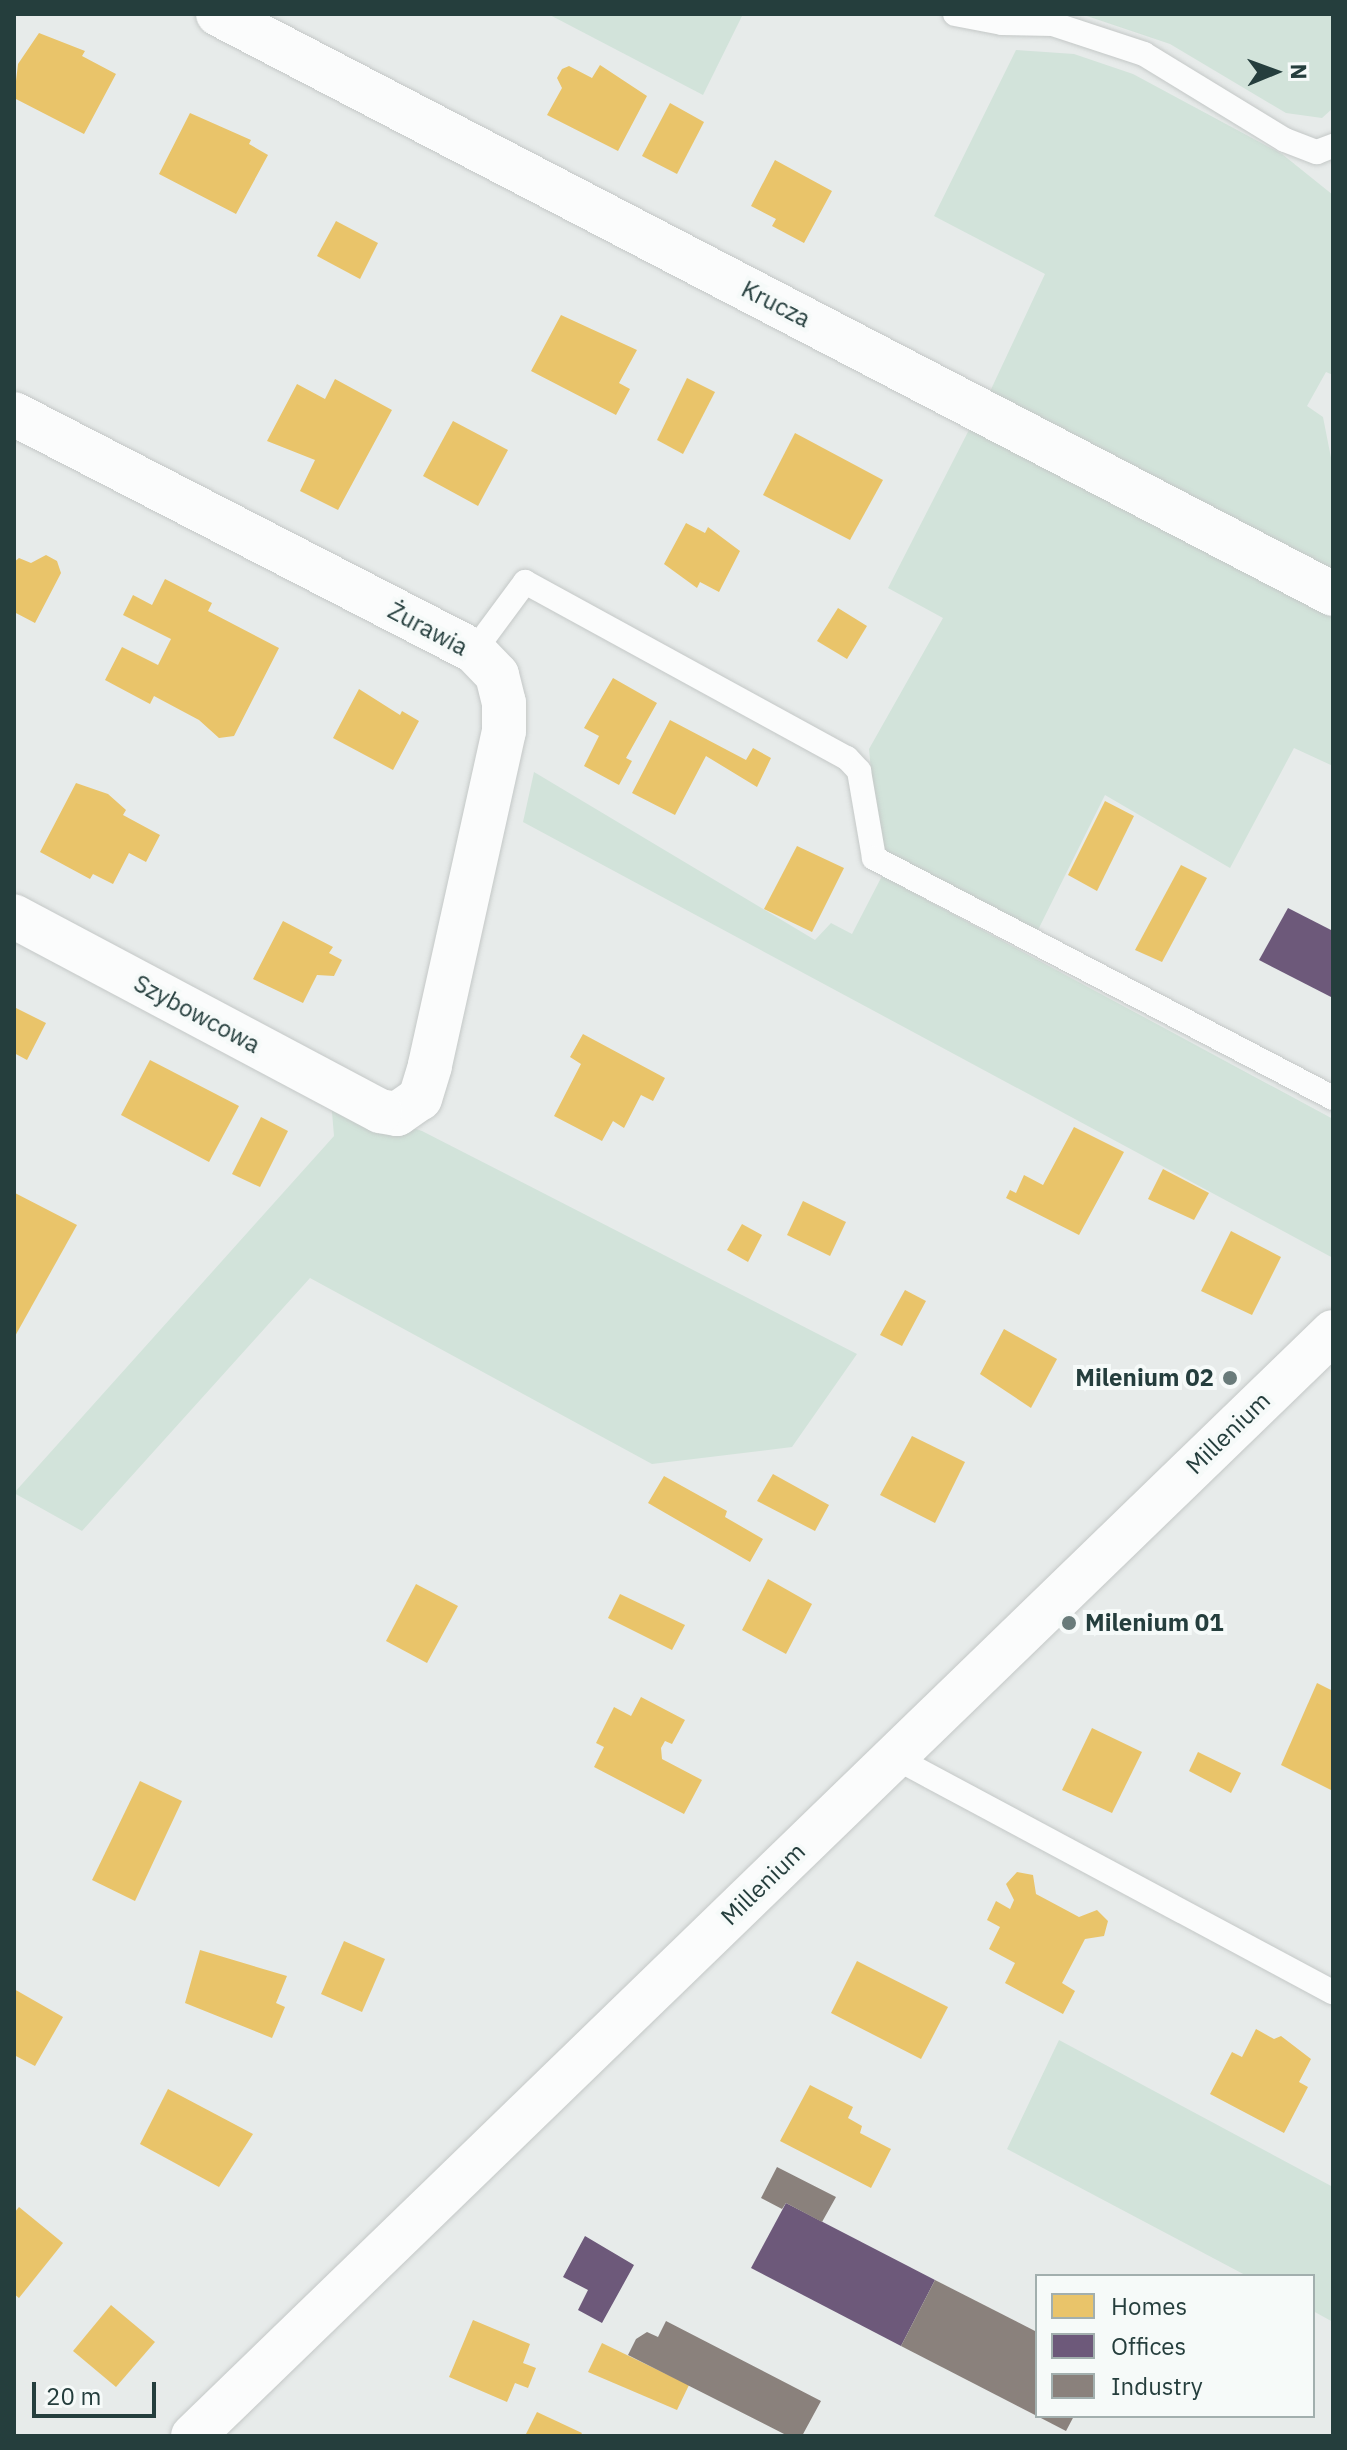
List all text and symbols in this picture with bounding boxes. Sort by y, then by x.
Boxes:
north arrow [1235,32,1315,112]
text: N [1285,63,1314,80]
street label: Krucza [737,274,815,334]
street label: Żurawia [383,596,473,662]
street label: Szybowcowa [129,969,265,1059]
place label: Milenium 02 [1075,1364,1214,1392]
marker: Milenium 02 [1221,1369,1239,1387]
street label: Millenium [1180,1386,1276,1480]
place label: Milenium 01 [1085,1609,1224,1637]
marker: Milenium 01 [1060,1614,1078,1632]
street label: Millenium [715,1837,811,1931]
legend [1035,2274,1315,2418]
text: Homes [1111,2290,1187,2322]
text: Offices [1111,2330,1186,2362]
scale bar [36,2366,160,2416]
text: Industry [1111,2370,1203,2402]
text: 20 m [46,2380,101,2412]

